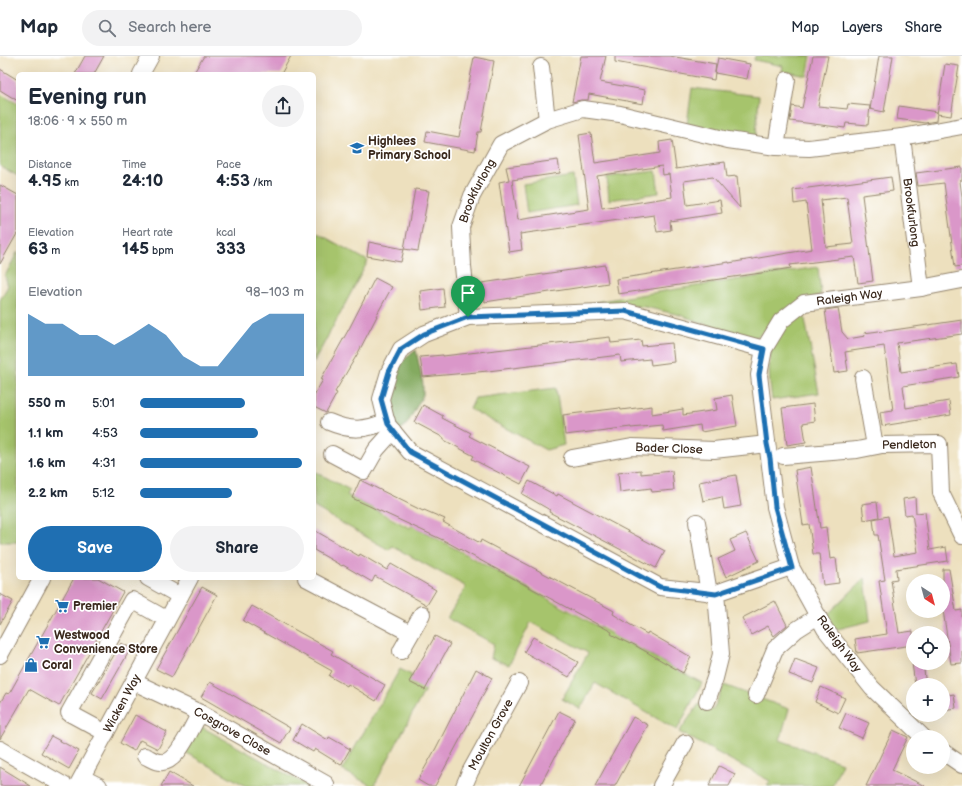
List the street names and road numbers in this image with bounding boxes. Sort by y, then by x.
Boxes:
street label: Brookfurlong [456,156,499,225]
street label: Brookfurlong [900,177,923,248]
street label: Raleigh Way [815,285,884,309]
street label: Pendleton [882,437,937,452]
street label: Bader Close [635,440,703,457]
street label: Raleigh Way [813,613,865,676]
street label: Wicken Way [100,671,144,735]
street label: Moulton Grove [465,696,516,773]
street label: Cosgrove Close [191,704,274,759]

